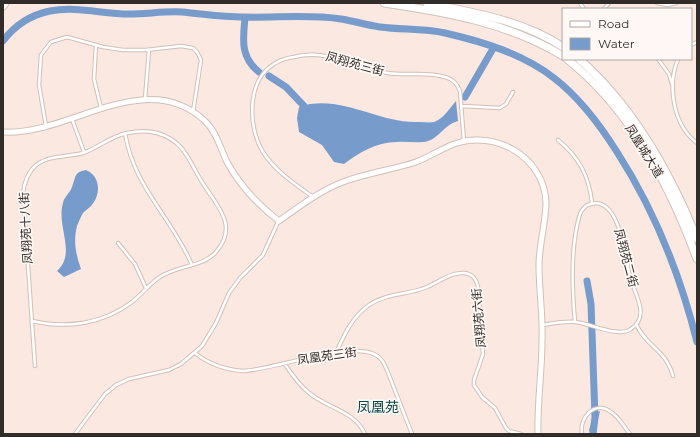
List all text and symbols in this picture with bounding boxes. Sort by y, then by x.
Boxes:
legend [562,8,692,60]
text: Road [598,16,629,31]
text: Water [598,36,635,51]
street label: 凤翔苑三街 [324,49,386,79]
street label: 凤凰城大道 [622,121,667,180]
street label: 凤翔苑十八街 [16,192,35,264]
street label: 凤翔苑二街 [611,227,641,289]
street label: 凤翔苑六街 [468,287,489,349]
street label: 凤凰苑三街 [296,344,358,367]
district label: 凤凰苑 [357,398,399,416]

